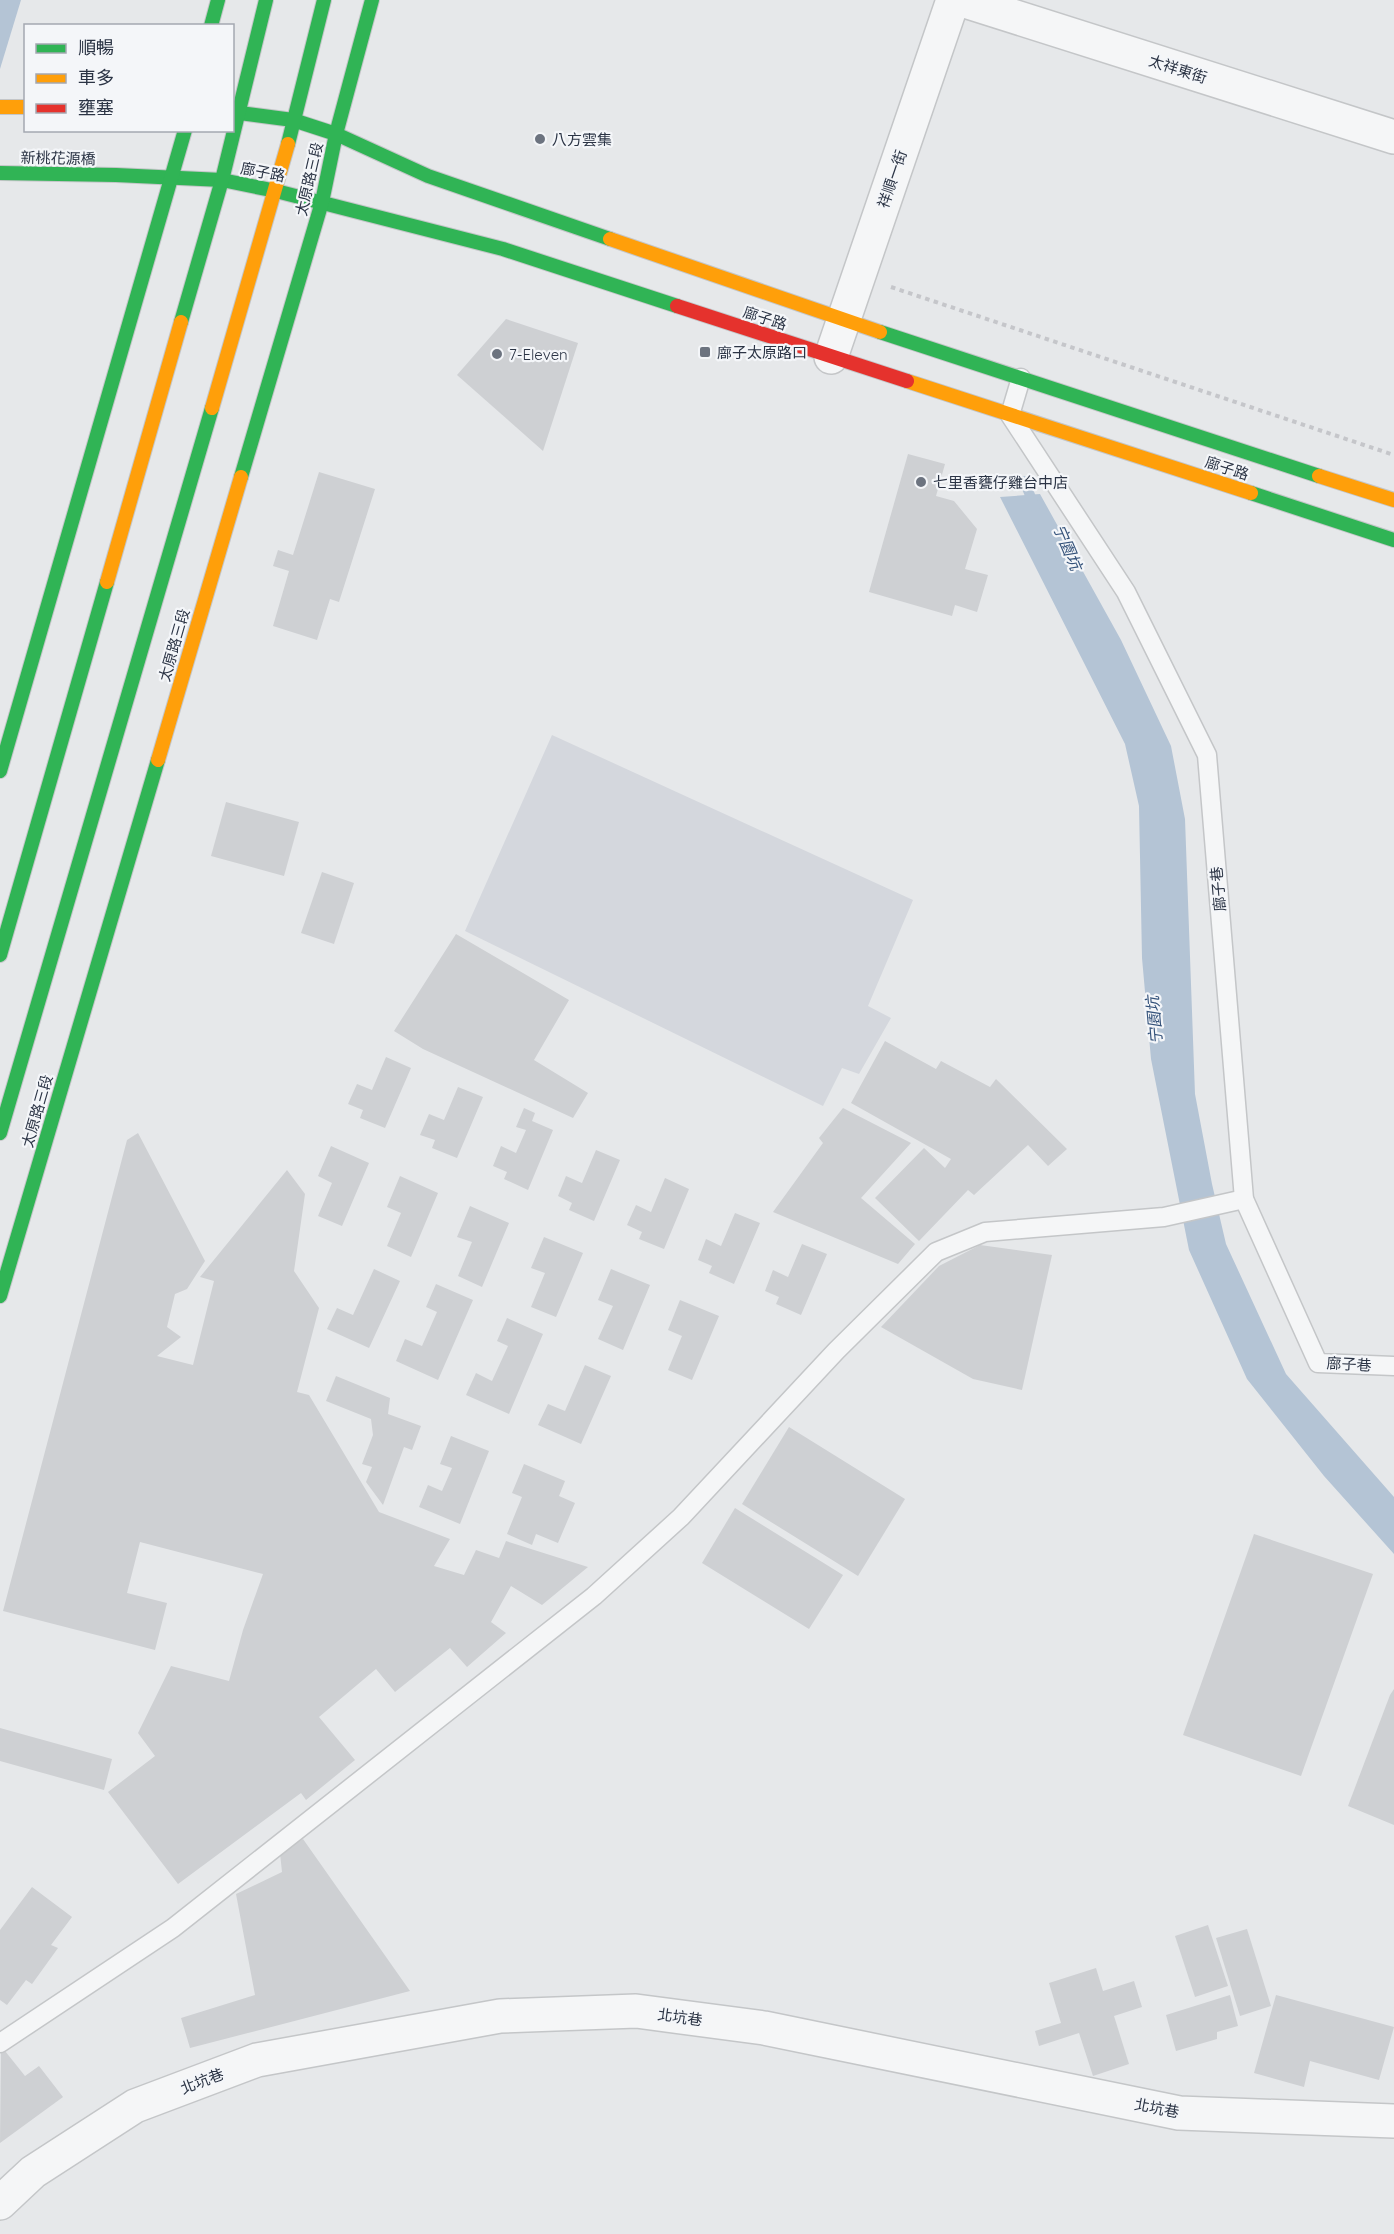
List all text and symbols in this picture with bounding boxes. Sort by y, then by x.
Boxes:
legend [24,24,234,132]
text: 順暢 [78,36,114,59]
street label: 太祥東街 [1147,51,1209,87]
text: 車多 [78,66,114,89]
text: 壅塞 [78,96,114,119]
place label: 八方雲集 [552,130,612,149]
marker: 八方雲集 [533,132,547,146]
street label: 太原路三段 [291,140,327,218]
street label: 新桃花源橋 [20,148,96,168]
street label: 祥順一街 [873,148,911,210]
street label: 廍子路 [239,158,287,186]
street label: 廍子路 [741,302,789,334]
place label: 廍子太原路口 [717,343,807,362]
place label: 7-Eleven [509,345,568,364]
marker: 廍子太原路口 [698,345,712,359]
marker: 7-Eleven [490,347,504,361]
street label: 廍子路 [1203,452,1251,484]
place label: 七里香甕仔雞台中店 [933,473,1068,492]
marker: 七里香甕仔雞台中店 [914,475,928,489]
water label: 宁園坑 [1049,521,1087,575]
street label: 太原路三段 [155,606,193,684]
street label: 廍子巷 [1207,866,1229,912]
water label: 宁園坑 [1142,993,1166,1045]
street label: 太原路三段 [18,1072,56,1150]
street label: 廍子巷 [1326,1353,1372,1375]
street label: 北坑巷 [656,2004,704,2030]
street label: 北坑巷 [178,2064,226,2098]
street label: 北坑巷 [1133,2094,1181,2122]

